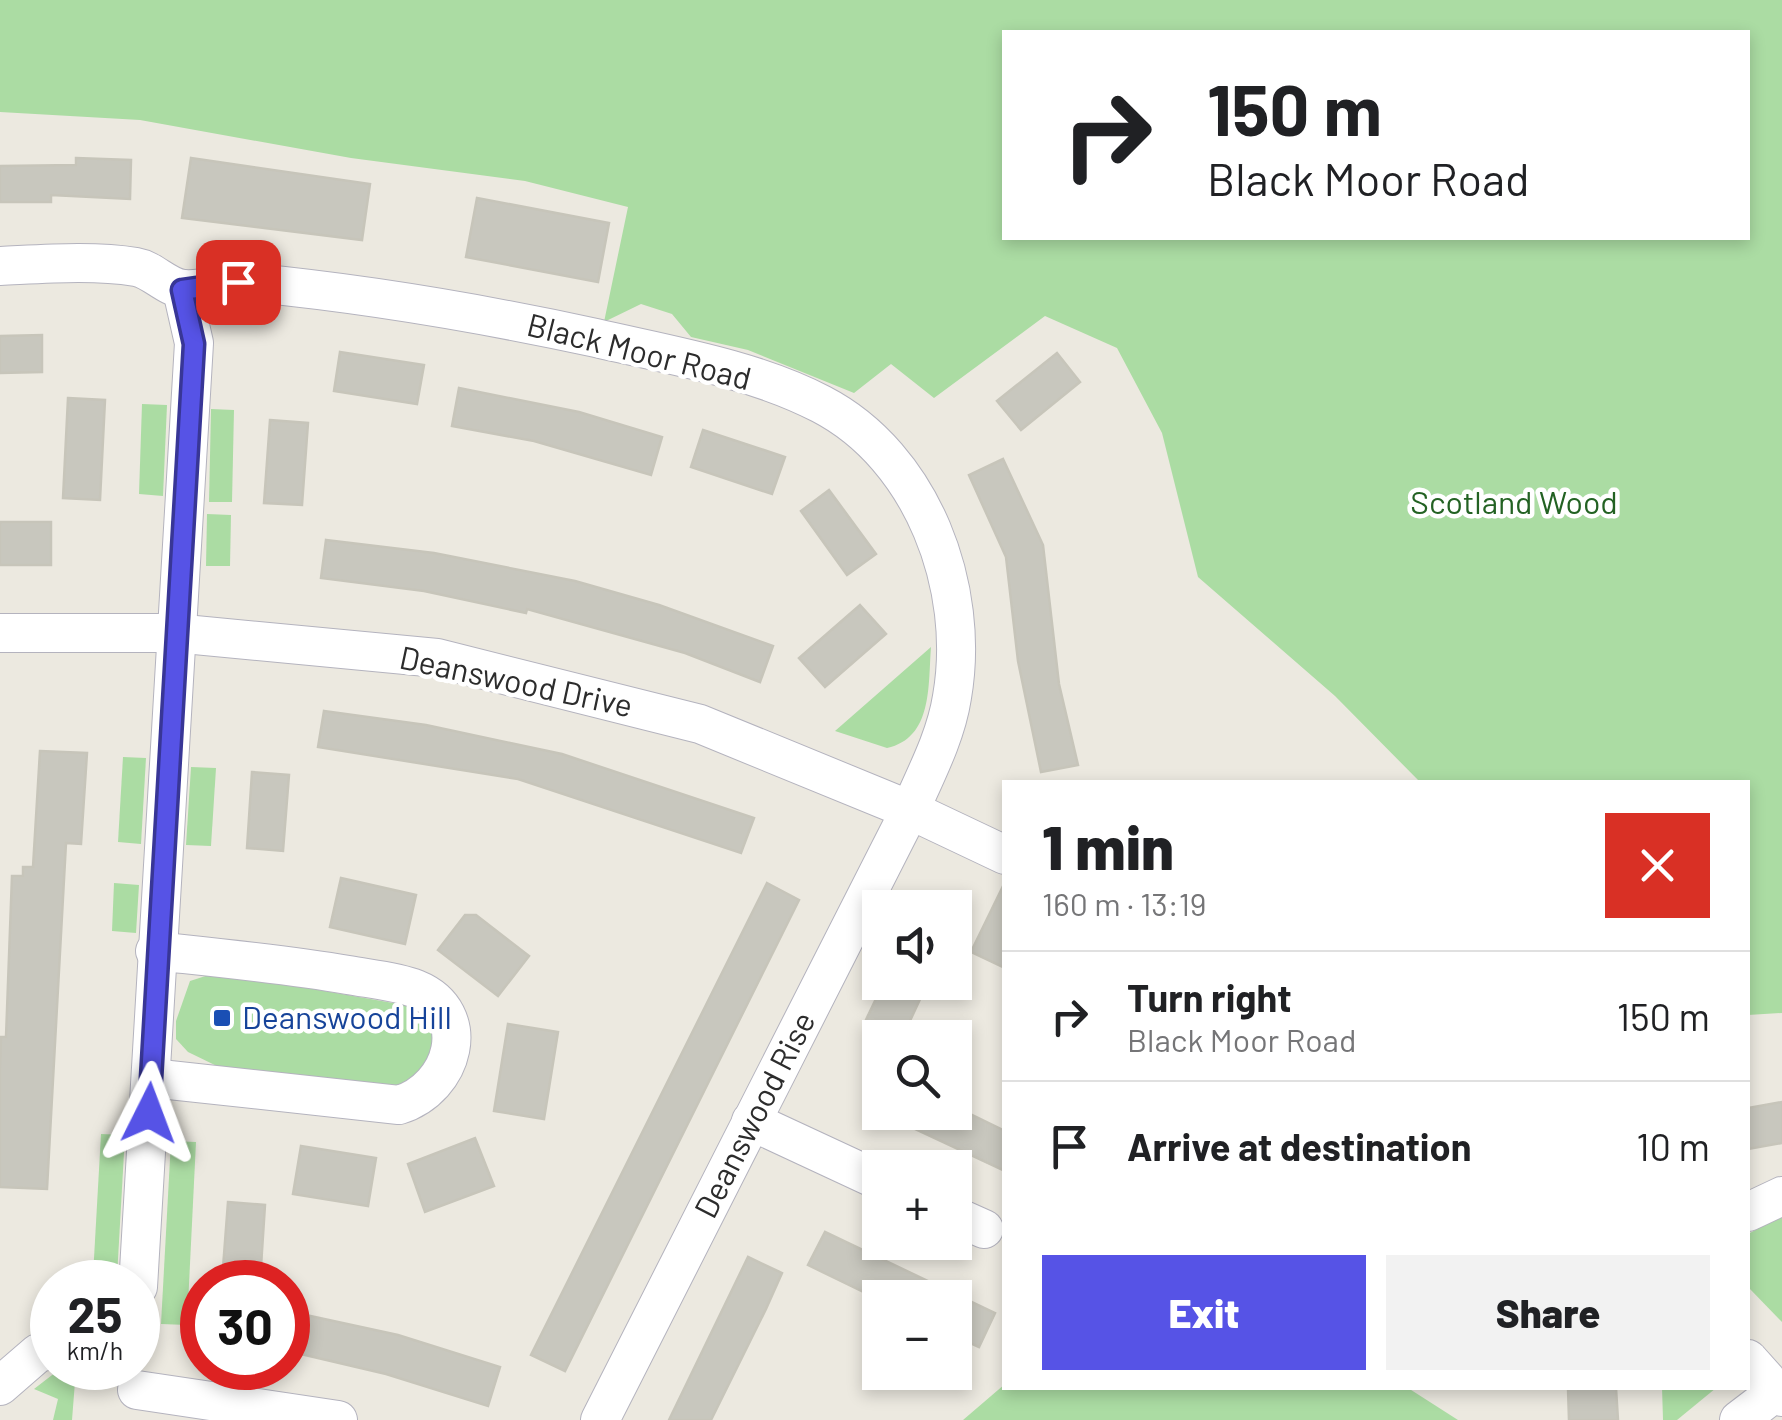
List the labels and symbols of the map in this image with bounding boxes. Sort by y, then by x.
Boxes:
pin [196,240,281,325]
street label: Black Moor Road [524,304,755,396]
park label: Scotland Wood [1410,482,1618,520]
street label: Deanswood Drive [396,637,636,723]
place label: Deanswood Hill [242,997,452,1035]
street label: Deanswood Rise [685,1005,821,1223]
marker: Deanswood Hill [211,1007,233,1029]
position arrow [97,1061,201,1165]
speed limit sign: 30 [180,1260,310,1390]

